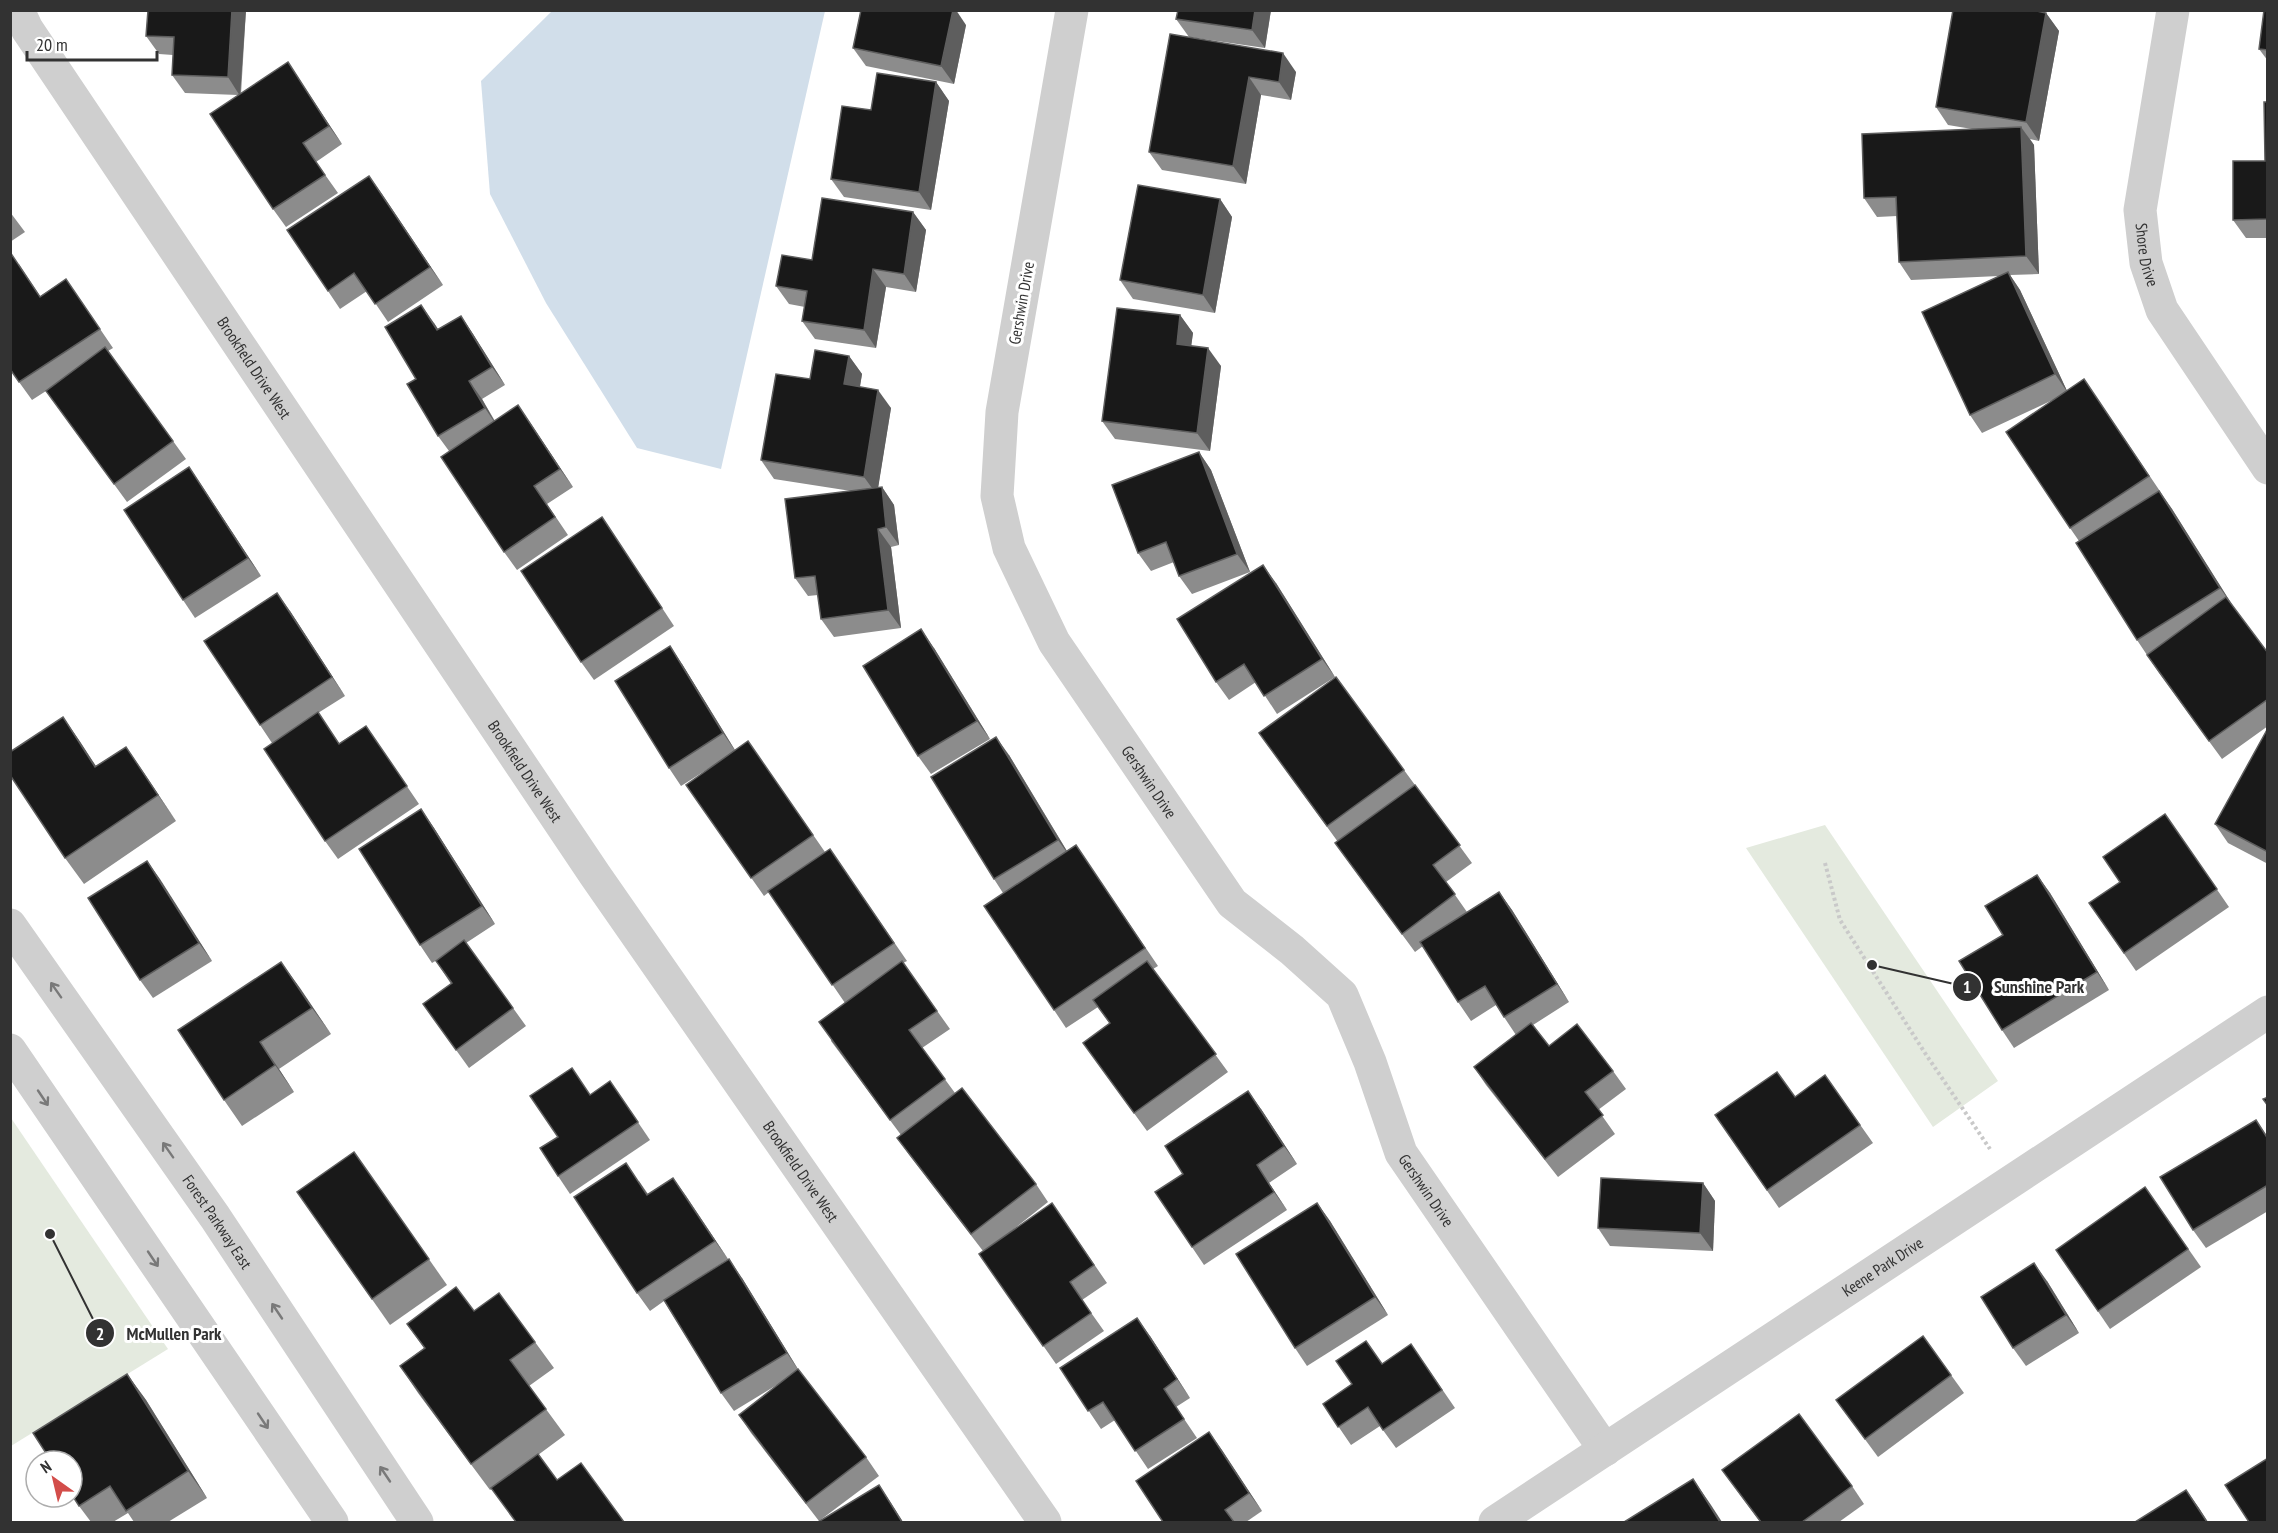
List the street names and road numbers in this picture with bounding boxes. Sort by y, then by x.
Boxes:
street label: Shore Drive [2132,222,2163,289]
street label: Gershwin Drive [1004,260,1038,346]
street label: Brookfield Drive West [213,313,296,423]
street label: Brookfield Drive West [484,716,567,826]
street label: Gershwin Drive [1117,742,1181,822]
street label: Brookfield Drive West [759,1117,844,1226]
street label: Gershwin Drive [1395,1150,1458,1230]
street label: Forest Parkway East [178,1171,257,1273]
street label: Keene Park Drive [1838,1232,1927,1301]

